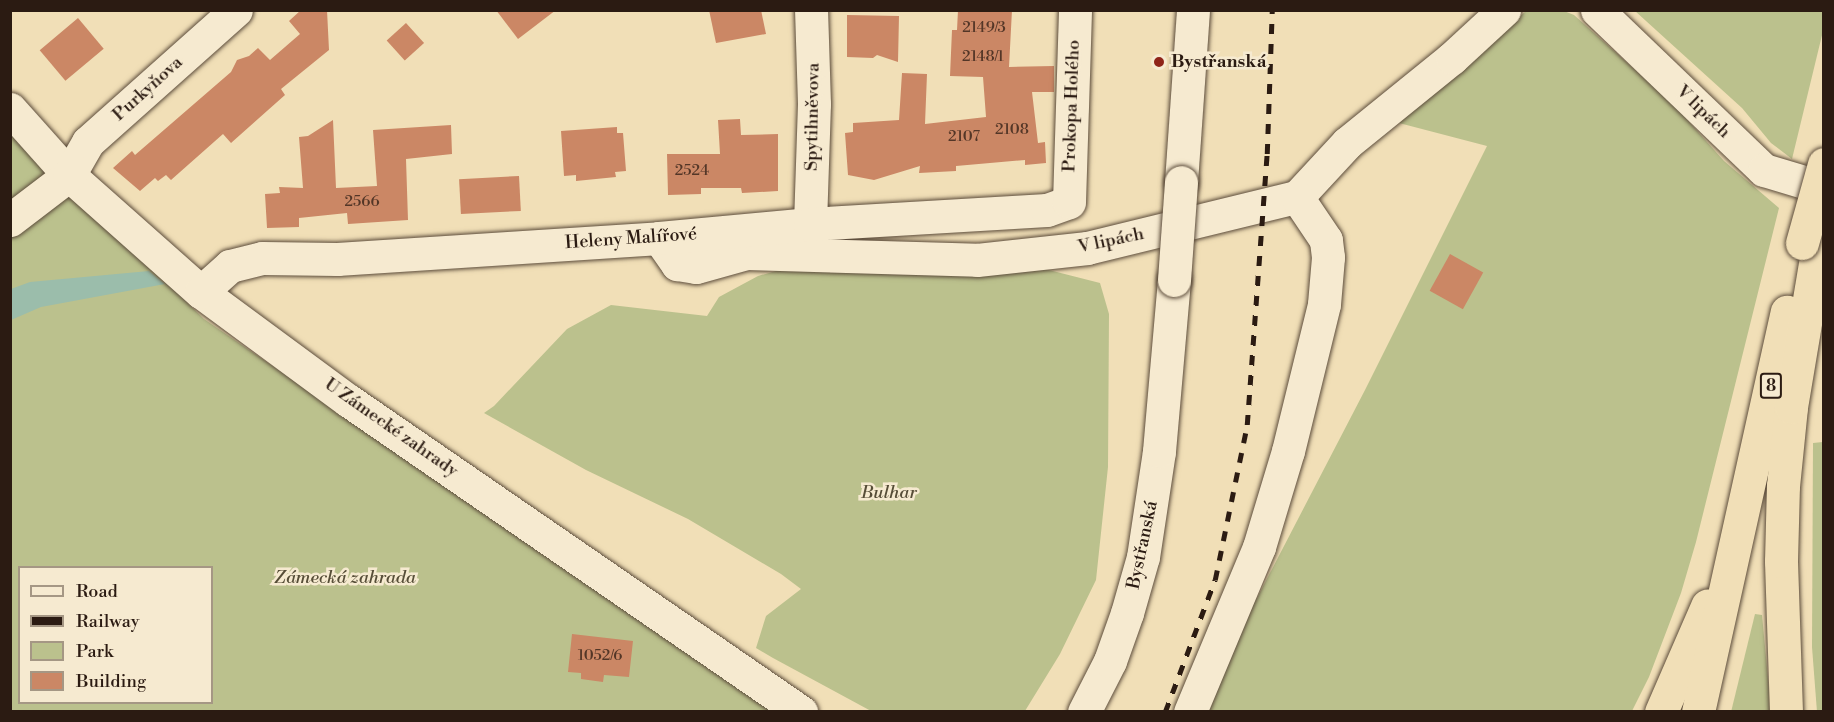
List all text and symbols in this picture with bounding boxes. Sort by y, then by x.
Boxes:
house number: 2149/3 [962,19,1006,37]
street label: Prokopa Holého [1059,40,1085,172]
house number: 2148/1 [962,48,1004,66]
place label: Bystřanská [1171,51,1266,73]
street label: Purkyňova [109,52,187,126]
marker: Bystřanská [1152,55,1166,69]
street label: Spytihněvova [801,63,825,171]
street label: V lipách [1671,81,1735,143]
house number: 2108 [995,121,1029,139]
house number: 2107 [948,128,980,146]
house number: 2524 [675,162,709,180]
house number: 2566 [345,193,379,211]
street label: V lipách [1076,223,1146,259]
street label: Heleny Malířové [564,224,698,254]
road number: 8 [1759,373,1783,399]
street label: U Zámecké zahrady [320,374,462,482]
park label: Bulhar [861,482,917,504]
street label: Bystřanská [1123,499,1163,591]
legend [18,566,213,704]
park label: Zámecká zahrada [274,567,416,589]
text: Road [76,580,118,603]
text: Railway [76,610,139,633]
text: Park [76,640,113,663]
house number: 1052/6 [578,647,622,665]
text: Building [76,670,146,693]

